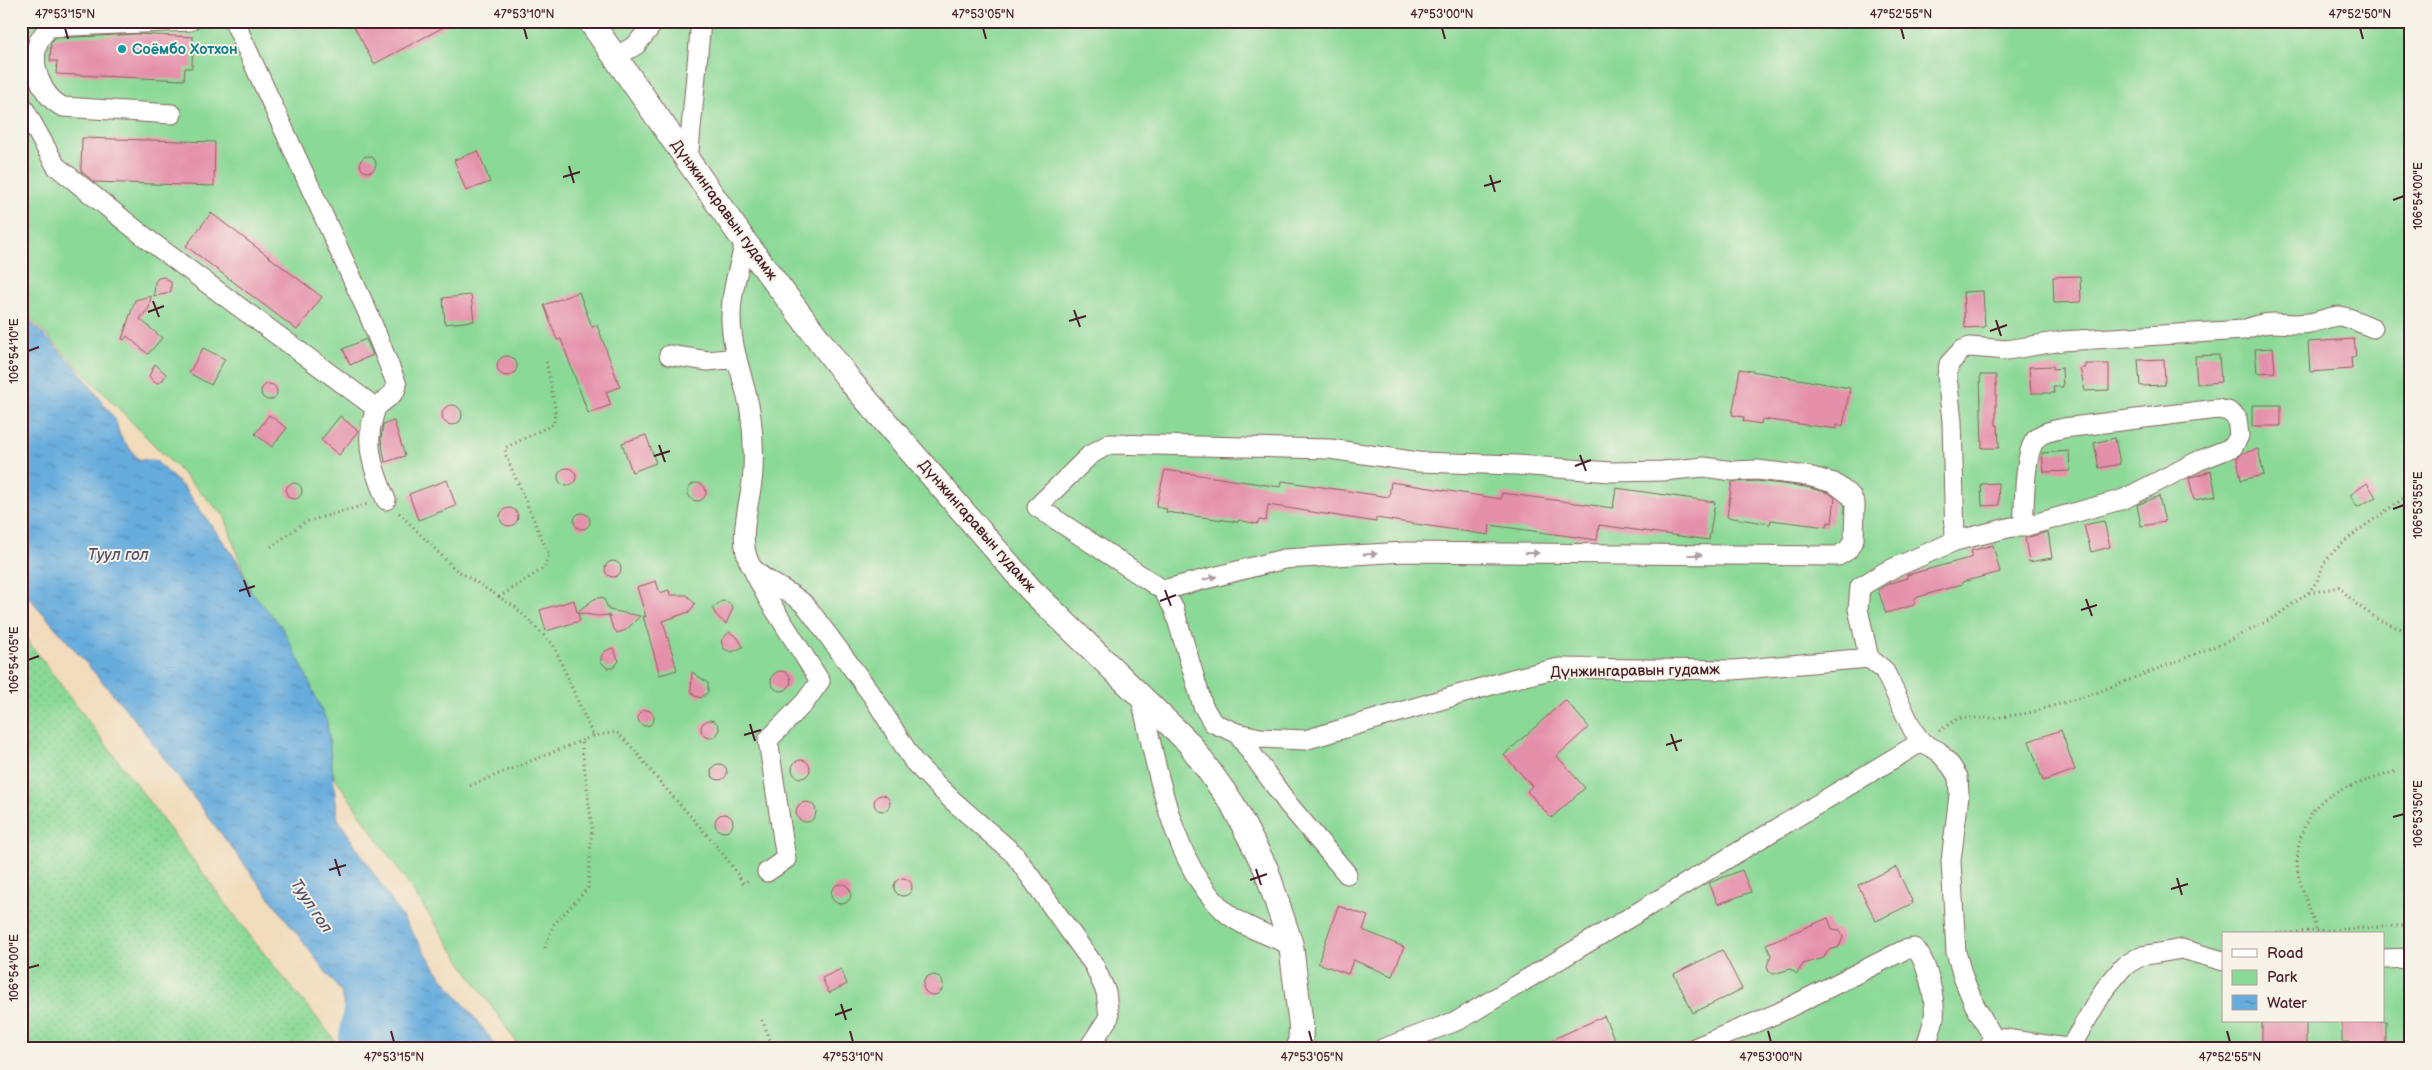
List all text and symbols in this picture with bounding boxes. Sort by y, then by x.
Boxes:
text: 47°53'15"N [35,7,95,22]
text: 47°53'10"N [494,7,554,22]
text: 47°53'05"N [951,7,1015,22]
text: 47°53'00"N [1410,7,1474,22]
text: 47°52'55"N [1870,7,1932,22]
text: 47°52'50"N [2329,7,2391,22]
place label: Соёмбо Хотхон [132,40,238,59]
marker: Соёмбо Хотхон [116,43,128,55]
street label: Дүнжингаравын гудамж [667,136,782,285]
text: 106°54'00"E [2411,162,2426,230]
text: 106°54'10"E [7,318,22,384]
street label: Дүнжингаравын гудамж [914,456,1040,597]
text: 106°53'55"E [2411,471,2426,539]
water label: Туул гол [87,546,149,565]
one-way arrow [1525,549,1541,557]
one-way arrow [1362,550,1378,558]
one-way arrow [1687,551,1703,559]
one-way arrow [1202,574,1218,582]
text: 106°54'05"E [7,626,22,694]
street label: Дүнжингаравын гудамж [1550,660,1720,682]
text: 106°53'50"E [2411,780,2426,848]
water label: Туул гол [286,875,336,937]
legend [2222,932,2384,1022]
text: 106°54'00"E [7,934,22,1002]
text: Road [2267,944,2303,963]
text: Park [2267,968,2298,987]
text: Water [2267,994,2307,1013]
text: 47°53'15"N [364,1050,424,1065]
text: 47°53'10"N [823,1050,883,1065]
text: 47°53'05"N [1280,1050,1344,1065]
text: 47°53'00"N [1739,1050,1803,1065]
text: 47°52'55"N [2199,1050,2261,1065]

